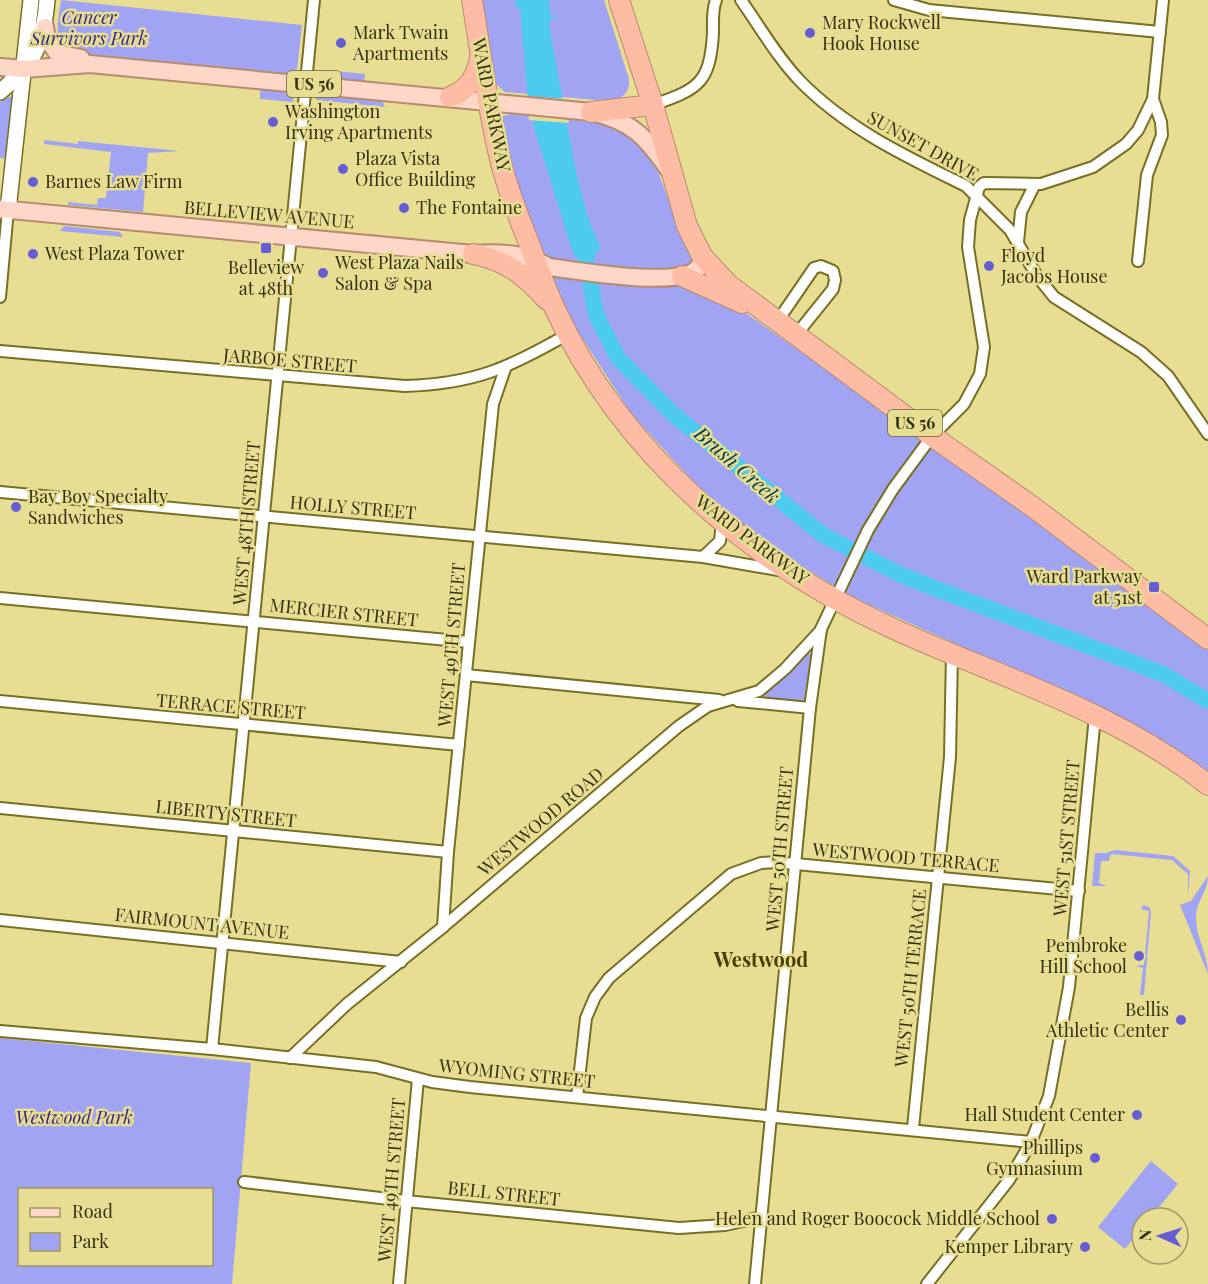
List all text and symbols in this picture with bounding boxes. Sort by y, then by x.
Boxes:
park label: Cancer Survivors Park [29,5,148,50]
place label: Mary Rockwell Hook House [822,10,941,55]
place label: Mark Twain Apartments [352,20,449,65]
marker: Mary Rockwell Hook House [803,26,817,40]
street label: WARD PARKWAY [467,35,517,174]
marker: Mark Twain Apartments [334,36,348,50]
road number: US 56 [287,71,341,97]
place label: Washington Irving Apartments [284,99,433,144]
street label: SUNSET DRIVE [864,105,983,186]
marker: Washington Irving Apartments [266,115,280,129]
place label: Plaza Vista Office Building [355,146,476,191]
marker: Plaza Vista Office Building [336,162,350,176]
place label: Barnes Law Firm [45,169,182,193]
marker: Barnes Law Firm [26,175,40,189]
street label: BELLEVIEW AVENUE [183,195,355,233]
place label: The Fontaine [416,195,522,219]
marker: The Fontaine [397,201,411,215]
place label: West Plaza Tower [44,241,185,265]
marker: Belleview at 48th [259,241,273,255]
place label: Floyd Jacobs House [1000,243,1108,288]
marker: West Plaza Tower [26,247,40,261]
place label: West Plaza Nails Salon & Spa [334,250,464,295]
place label: Belleview at 48th [228,255,304,300]
marker: Floyd Jacobs House [982,259,996,273]
marker: West Plaza Nails Salon & Spa [316,266,330,280]
street label: JARBOE STREET [221,342,358,378]
road number: US 56 [888,410,942,436]
water label: Brush Creek [689,419,786,508]
street label: WEST 48TH STREET [227,440,265,607]
place label: Bay Boy Specialty Sandwiches [28,484,168,529]
street label: WARD PARKWAY [690,488,814,590]
street label: HOLLY STREET [289,490,417,524]
marker: Bay Boy Specialty Sandwiches [9,500,23,514]
street label: WEST 49TH STREET [432,562,470,729]
place label: Ward Parkway at 51st [1025,564,1143,609]
marker: Ward Parkway at 51st [1147,580,1161,594]
street label: MERCIER STREET [269,592,420,632]
street label: TERRACE STREET [155,688,307,725]
street label: WEST 51ST STREET [1047,759,1085,918]
street label: WESTWOOD ROAD [472,762,608,881]
street label: WEST 50TH STREET [760,765,798,933]
street label: LIBERTY STREET [154,794,298,832]
street label: WESTWOOD TERRACE [811,837,1001,877]
street label: WEST 50TH TERRACE [889,887,931,1069]
street label: FAIRMOUNT AVENUE [114,902,291,944]
place label: Pembroke Hill School [1040,933,1127,978]
district label: Westwood [713,945,808,972]
marker: Pembroke Hill School [1132,949,1146,963]
place label: Bellis Athletic Center [1045,997,1169,1042]
marker: Bellis Athletic Center [1174,1013,1188,1027]
street label: WYOMING STREET [437,1053,596,1093]
street label: WEST 49TH STREET [372,1097,410,1264]
place label: Hall Student Center [965,1102,1125,1126]
park label: Westwood Park [16,1105,132,1129]
marker: Hall Student Center [1130,1108,1144,1122]
place label: Phillips Gymnasium [986,1135,1083,1180]
marker: Phillips Gymnasium [1088,1151,1102,1165]
street label: BELL STREET [446,1175,562,1211]
legend [18,1188,213,1266]
text: Road [72,1199,113,1223]
place label: Helen and Roger Boocock Middle School [715,1206,1040,1230]
north arrow [1130,1206,1190,1266]
marker: Helen and Roger Boocock Middle School [1045,1212,1059,1226]
text: N [1134,1228,1155,1242]
text: Park [72,1229,109,1253]
place label: Kemper Library [944,1234,1073,1258]
marker: Kemper Library [1078,1240,1092,1254]

